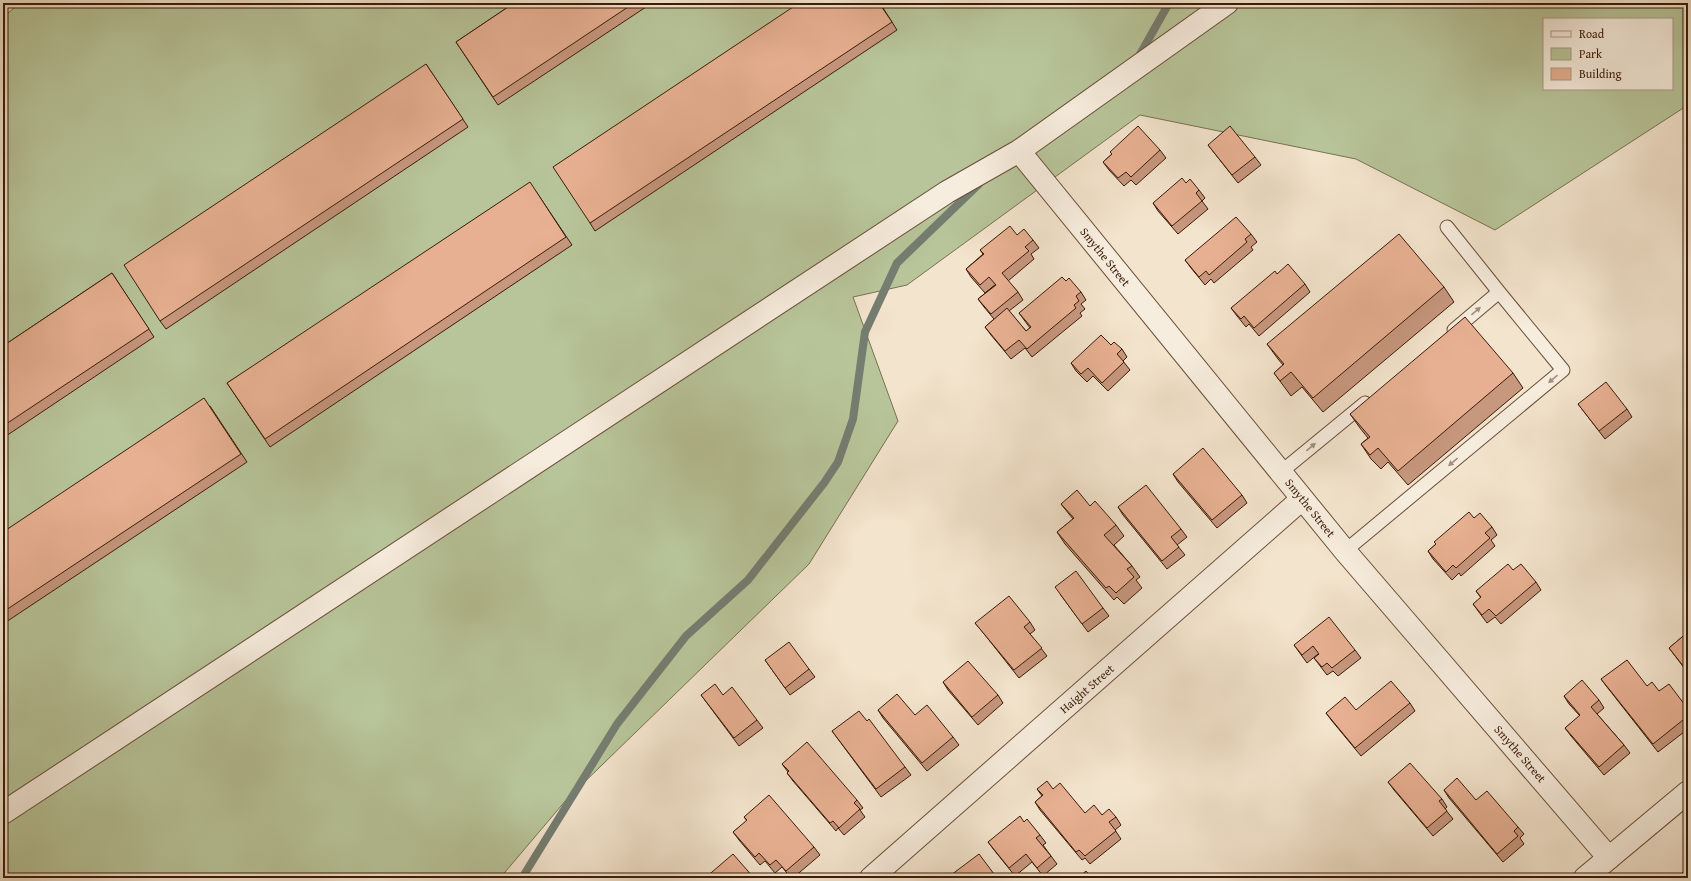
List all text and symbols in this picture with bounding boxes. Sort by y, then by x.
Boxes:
legend [1543,18,1673,90]
text: Road [1579,25,1605,42]
text: Park [1579,45,1603,62]
text: Building [1579,65,1622,82]
street label: Smythe Street [1076,224,1135,290]
one-way arrow [1471,307,1482,315]
one-way arrow [1547,375,1558,384]
one-way arrow [1306,443,1317,452]
one-way arrow [1447,458,1458,467]
street label: Smythe Street [1281,475,1340,541]
street label: Haight Street [1056,660,1118,717]
street label: Smythe Street [1491,721,1551,787]

